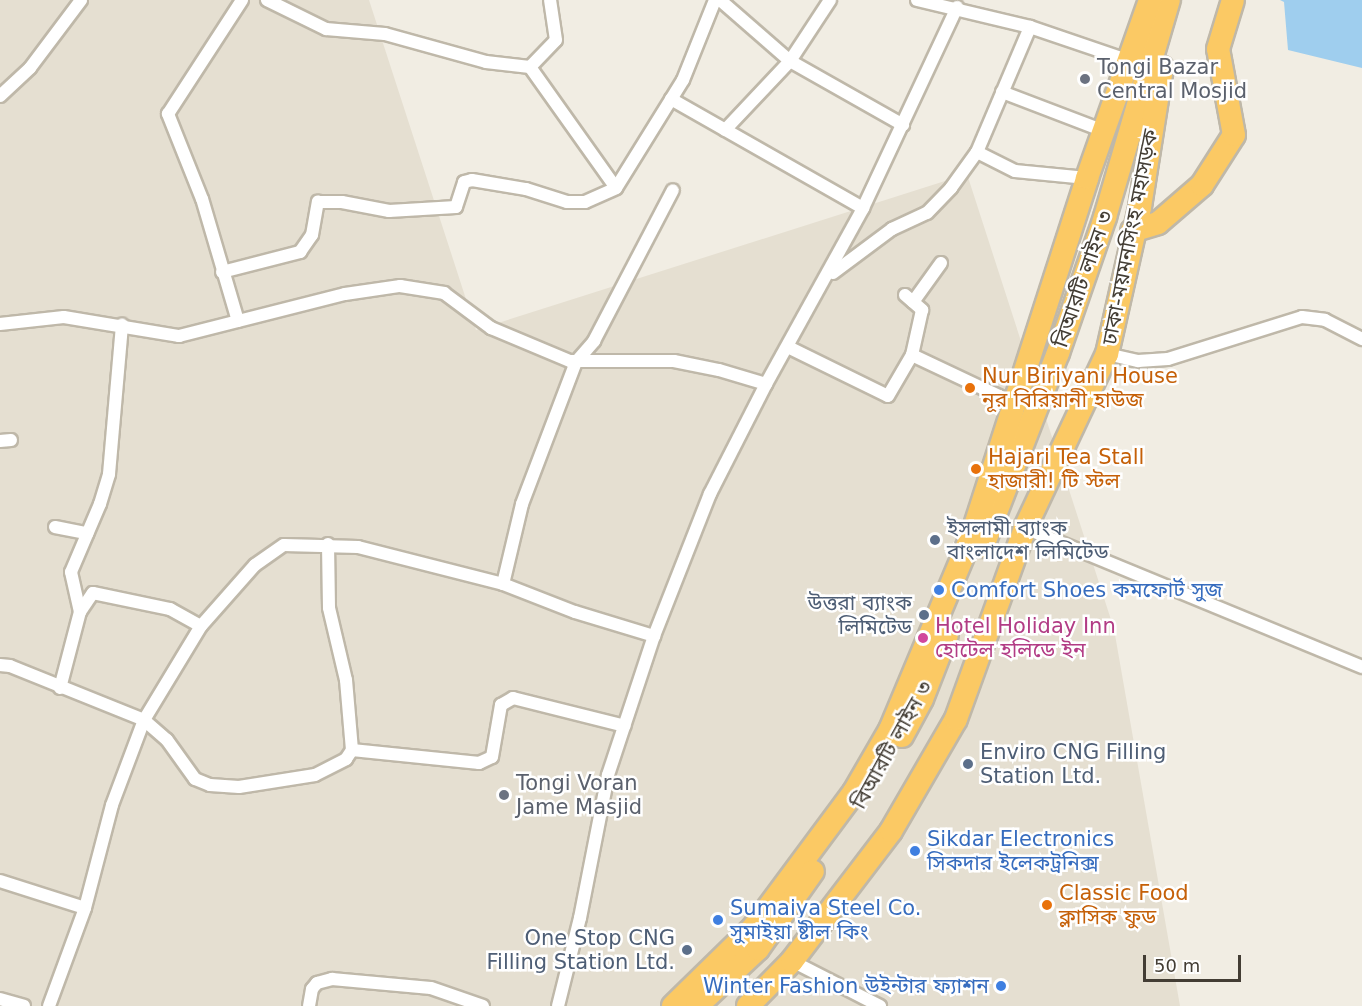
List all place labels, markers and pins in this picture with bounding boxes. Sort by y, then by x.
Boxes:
place label: Tongi Bazar Central Mosjid [1097,54,1247,104]
marker: Tongi Bazar Central Mosjid [1078,72,1092,86]
place label: Nur Biriyani House নূর বিরিয়ানী হাউজ [982,363,1178,413]
marker: Nur Biriyani House নূর বিরিয়ানী হাউজ [963,381,977,395]
place label: Hajari Tea Stall হাজারী! টি স্টল [988,444,1144,494]
marker: Hajari Tea Stall হাজারী! টি স্টল [969,462,983,476]
place label: ইসলামী ব্যাংক বাংলাদেশ লিমিটেড [947,515,1109,565]
marker: ইসলামী ব্যাংক বাংলাদেশ লিমিটেড [928,533,942,547]
place label: Comfort Shoes কমফোর্ট সুজ [951,577,1223,603]
marker: Comfort Shoes কমফোর্ট সুজ [932,583,946,597]
place label: উত্তরা ব্যাংক লিমিটেড [807,590,912,640]
marker: উত্তরা ব্যাংক লিমিটেড [917,608,931,622]
place label: Hotel Holiday Inn হোটেল হলিডে ইন [935,613,1116,663]
marker: Hotel Holiday Inn হোটেল হলিডে ইন [916,631,930,645]
place label: Enviro CNG Filling Station Ltd. [980,739,1166,789]
marker: Enviro CNG Filling Station Ltd. [961,757,975,771]
place label: Tongi Voran Jame Masjid [516,770,642,820]
marker: Tongi Voran Jame Masjid [497,788,511,802]
place label: Sikdar Electronics সিকদার ইলেকট্রনিক্স [927,826,1114,876]
marker: Sikdar Electronics সিকদার ইলেকট্রনিক্স [908,844,922,858]
place label: Classic Food ক্লাসিক ফুড [1059,880,1189,930]
place label: Sumaiya Steel Co. সুমাইয়া ষ্টীল কিং [730,895,922,945]
marker: Classic Food ক্লাসিক ফুড [1040,898,1054,912]
marker: Sumaiya Steel Co. সুমাইয়া ষ্টীল কিং [711,913,725,927]
place label: One Stop CNG Filling Station Ltd. [487,925,675,975]
marker: One Stop CNG Filling Station Ltd. [680,943,694,957]
place label: Winter Fashion উইন্টার ফ্যাশন [703,973,989,999]
marker: Winter Fashion উইন্টার ফ্যাশন [994,979,1008,993]

